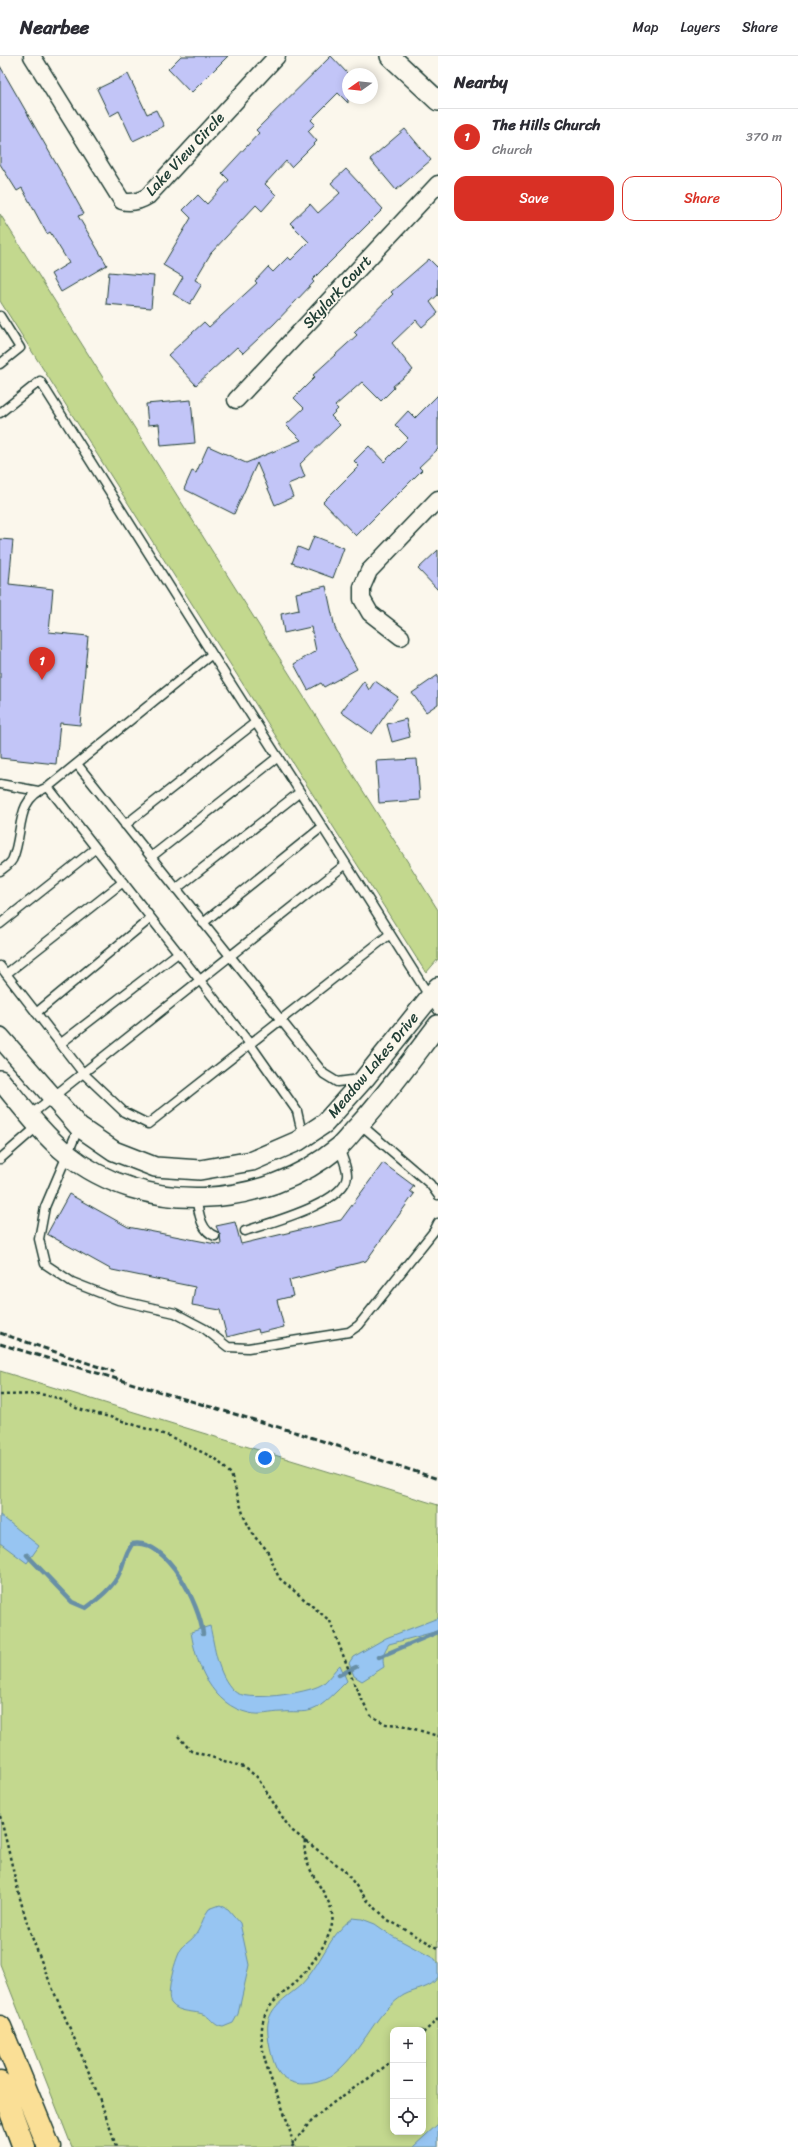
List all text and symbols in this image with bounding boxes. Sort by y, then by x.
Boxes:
text: Nearbee [20,11,89,44]
text: Map [633,15,658,40]
text: Layers [680,15,720,40]
text: Share [742,15,778,40]
text: Nearby [454,67,508,97]
north arrow [342,68,378,104]
street label: Lake View Circle [139,106,231,202]
text: The Hills Church [492,112,600,138]
text: 1 [464,125,470,148]
text: 370 m [746,125,782,148]
text: Church [492,138,533,161]
button: Save [454,176,614,221]
button: Share [622,176,782,221]
street label: Skylark Court [296,249,378,335]
pin: 1 [29,647,55,680]
street label: Meadow Lakes Drive [321,1006,426,1124]
your location [255,1448,275,1468]
map controls [390,2027,426,2135]
button: + [390,2027,426,2063]
button: − [390,2063,426,2099]
button: locate [390,2099,426,2135]

